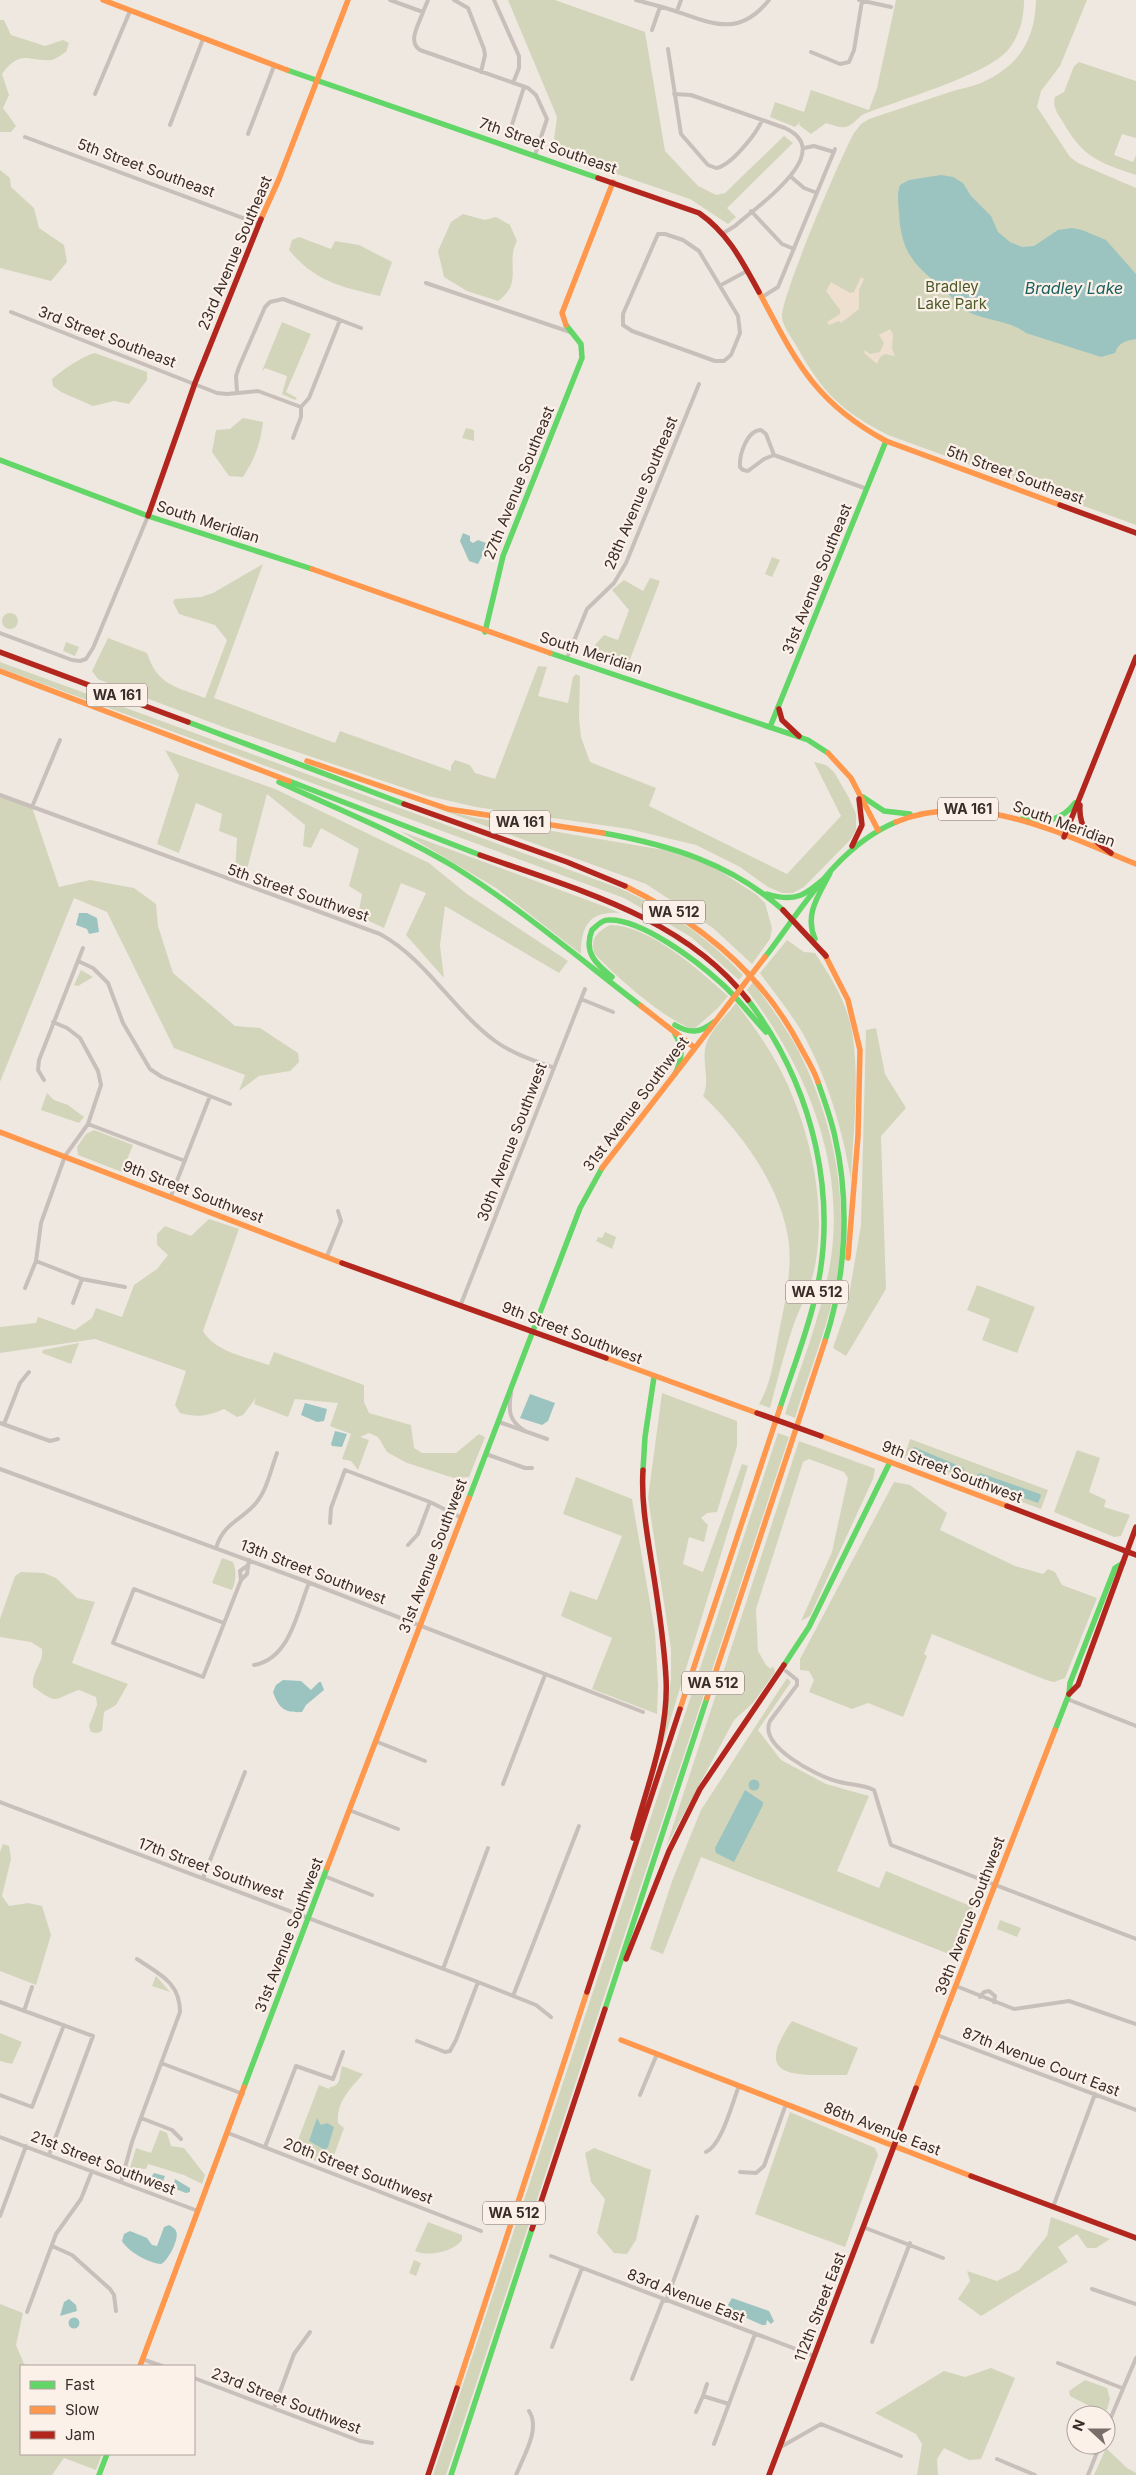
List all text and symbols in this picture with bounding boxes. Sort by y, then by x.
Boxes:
street label: 7th Street Southeast [477,113,620,178]
street label: 5th Street Southeast [75,134,218,201]
street label: 23rd Avenue Southeast [193,173,276,333]
park label: Bradley Lake Park [917,277,988,313]
water label: Bradley Lake [1025,278,1123,298]
street label: 3rd Street Southeast [36,302,179,372]
street label: 27th Avenue Southeast [479,403,558,562]
street label: 28th Avenue Southeast [600,413,682,572]
street label: 5th Street Southeast [944,441,1087,508]
street label: South Meridian [154,496,262,547]
street label: 31st Avenue Southeast [778,501,855,657]
street label: South Meridian [537,627,645,678]
road number: WA 161 [87,684,147,706]
street label: South Meridian [1010,796,1118,851]
road number: WA 161 [938,798,998,821]
road number: WA 161 [490,810,550,834]
street label: 5th Street Southwest [225,859,372,926]
road number: WA 512 [643,900,705,924]
street label: 31st Avenue Southwest [579,1032,693,1175]
street label: 30th Avenue Southwest [472,1060,551,1224]
street label: 9th Street Southwest [120,1156,266,1227]
road number: WA 512 [786,1280,848,1304]
street label: 9th Street Southwest [499,1297,645,1368]
street label: 9th Street Southwest [879,1436,1025,1507]
street label: 31st Avenue Southwest [394,1476,471,1636]
street label: 13th Street Southwest [238,1535,389,1608]
road number: WA 512 [682,1672,744,1695]
street label: 17th Street Southwest [136,1833,287,1904]
street label: 39th Avenue Southwest [930,1834,1009,1998]
street label: 31st Avenue Southwest [250,1855,327,2015]
street label: 87th Avenue Court East [960,2023,1123,2100]
street label: 86th Avenue East [821,2097,943,2160]
street label: 21st Street Southwest [28,2126,178,2199]
street label: 20th Street Southwest [281,2133,436,2208]
road number: WA 512 [483,2202,545,2224]
street label: 112th Street East [790,2249,849,2364]
street label: 83rd Avenue East [625,2264,748,2327]
street label: 23rd Street Southwest [209,2363,364,2438]
legend [20,2365,195,2455]
text: Fast [65,2375,95,2394]
text: Slow [65,2400,99,2419]
north arrow [1066,2405,1116,2455]
text: N [1069,2417,1088,2433]
text: Jam [65,2425,95,2444]

